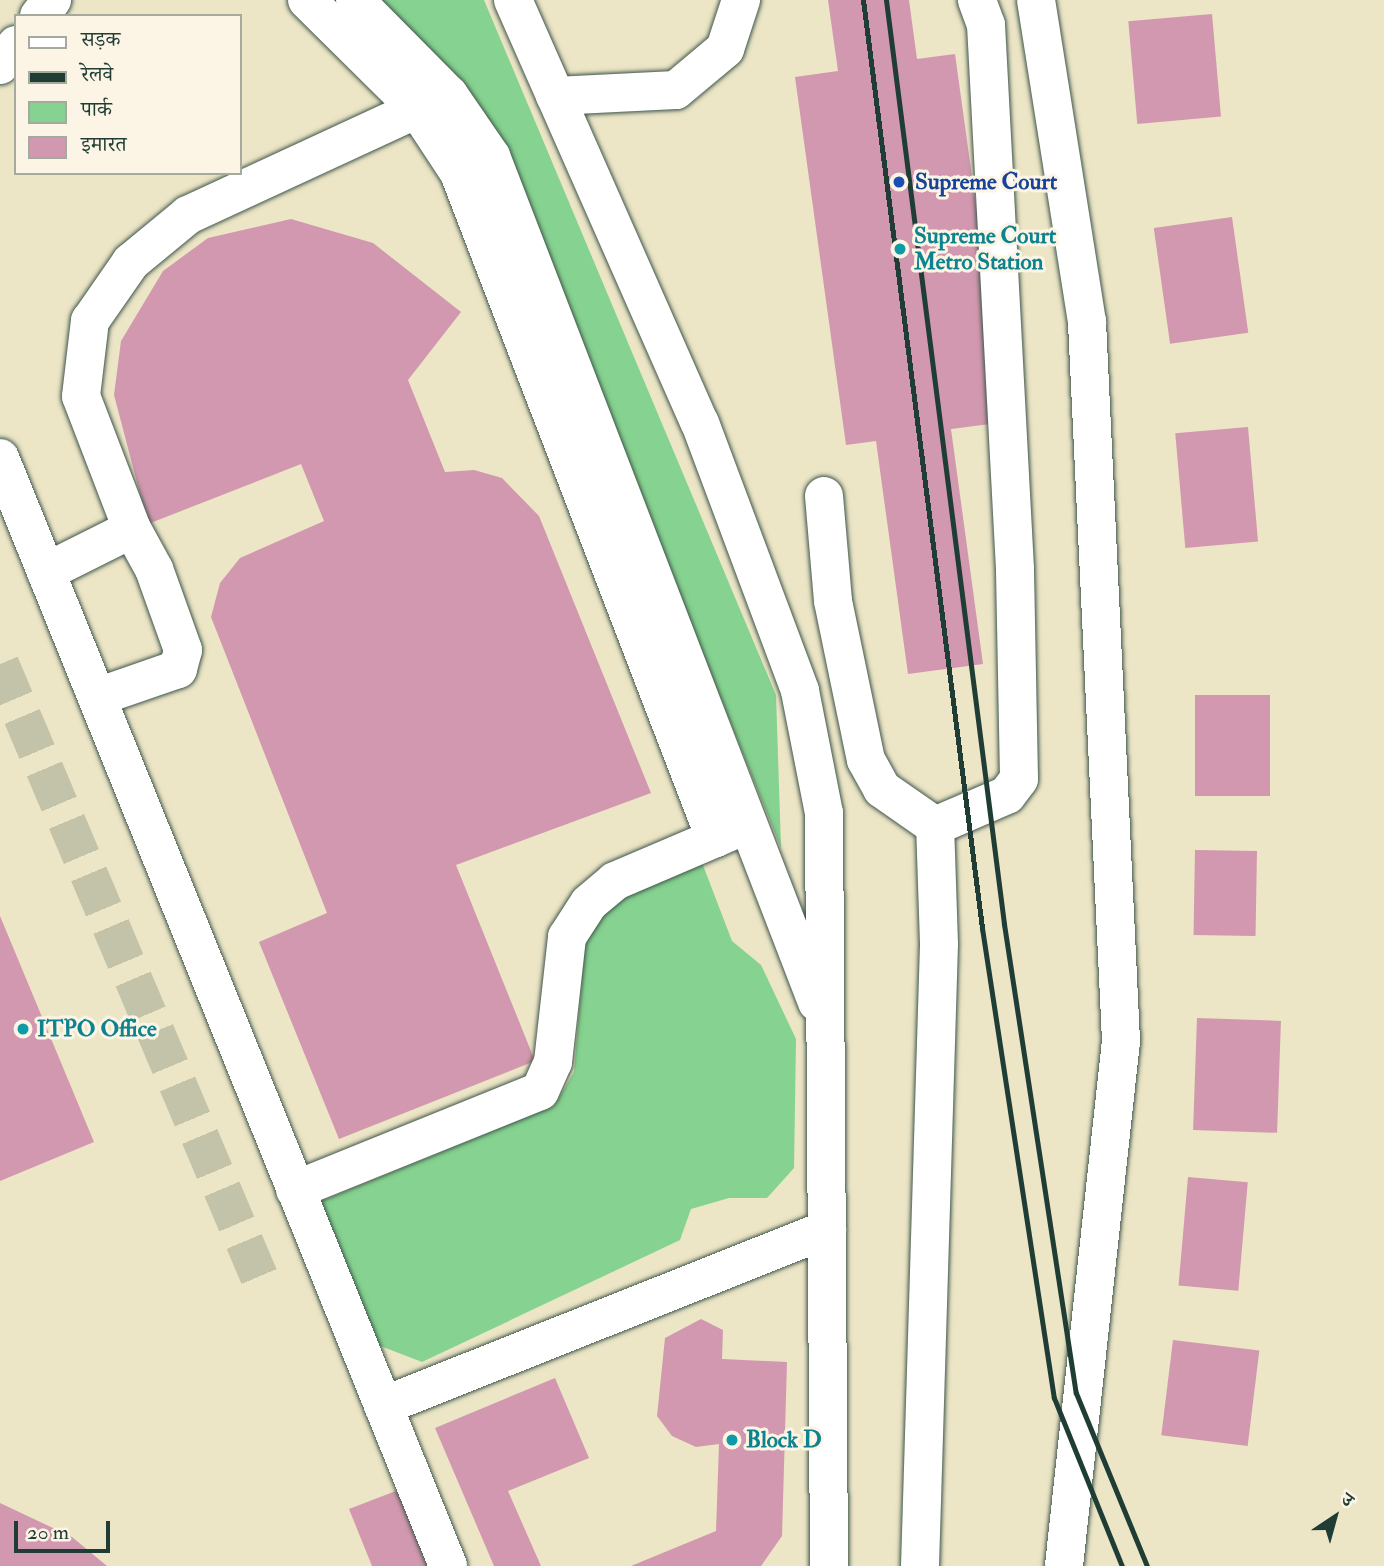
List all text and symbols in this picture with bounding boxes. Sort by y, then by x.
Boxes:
legend [14,14,242,175]
text: सड़क [81,26,120,53]
text: रेलवे [81,61,113,88]
text: पार्क [81,96,112,123]
text: इमारत [81,131,127,158]
place label: Supreme Court [915,168,1057,196]
marker: Supreme Court [889,172,909,192]
place label: Supreme Court Metro Station [914,222,1056,276]
marker: Supreme Court Metro Station [892,241,908,257]
place label: ITPO Office [37,1015,157,1043]
marker: ITPO Office [15,1021,31,1037]
place label: Block D [746,1426,822,1454]
marker: Block D [724,1432,740,1448]
north arrow [1300,1482,1370,1552]
text: उ [1336,1487,1358,1513]
scale bar [18,1506,114,1550]
text: 20 m [27,1519,69,1546]

